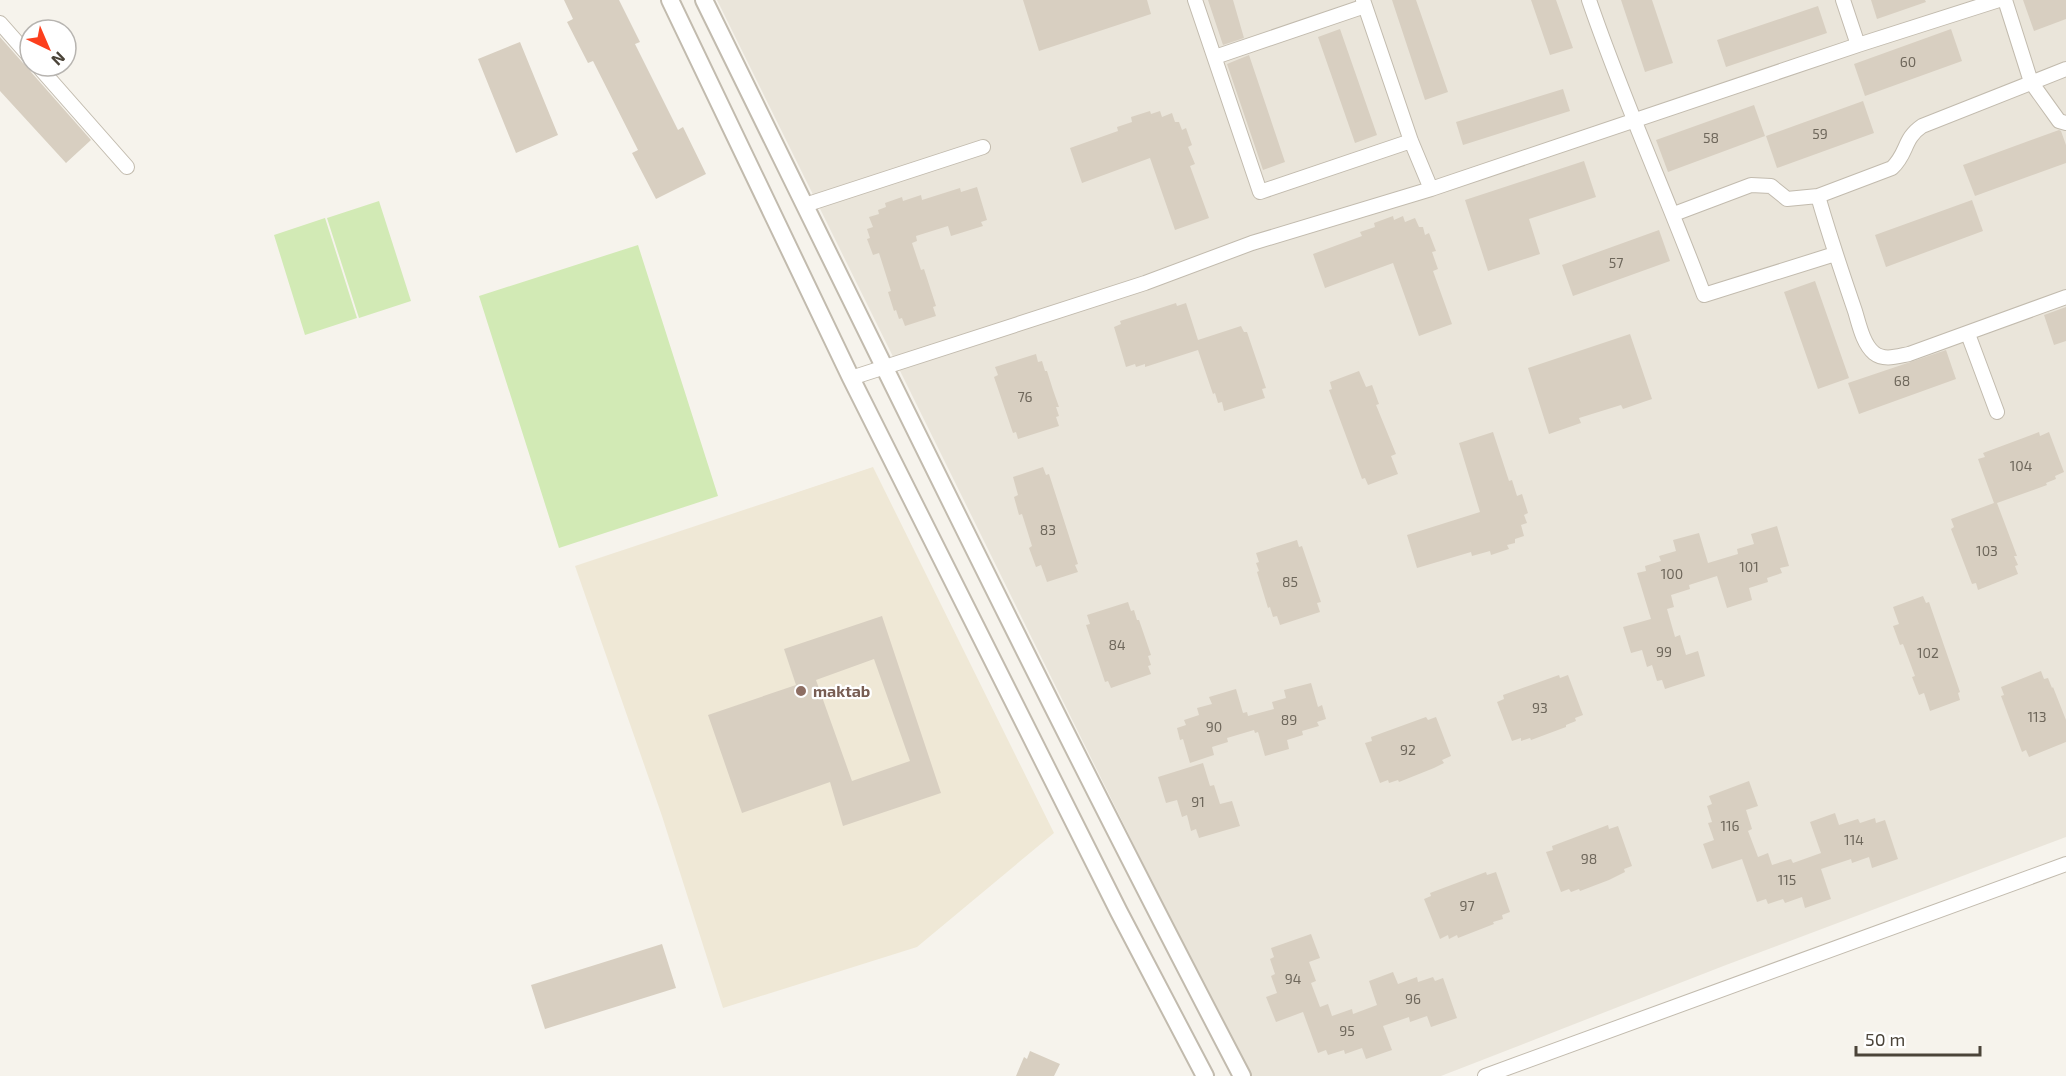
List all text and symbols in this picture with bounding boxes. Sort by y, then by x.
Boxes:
north arrow [18,18,78,78]
text: N [48,48,70,70]
house number: 60 [1900,53,1916,70]
house number: 59 [1812,125,1828,142]
house number: 58 [1703,129,1719,146]
house number: 57 [1609,254,1623,271]
house number: 68 [1894,372,1910,389]
house number: 76 [1017,388,1033,405]
house number: 104 [2010,457,2032,474]
house number: 83 [1040,521,1056,538]
house number: 103 [1976,542,1998,559]
house number: 101 [1739,558,1759,575]
house number: 100 [1661,565,1683,582]
house number: 85 [1282,573,1298,590]
house number: 84 [1108,636,1126,653]
house number: 99 [1656,643,1672,660]
house number: 102 [1917,644,1939,661]
place label: maktab [813,681,870,700]
marker: maktab [794,684,808,698]
house number: 93 [1532,699,1548,716]
house number: 113 [2028,708,2046,725]
house number: 89 [1281,711,1297,728]
house number: 90 [1206,718,1222,735]
house number: 92 [1400,741,1416,758]
house number: 91 [1191,793,1205,810]
house number: 116 [1720,817,1740,834]
house number: 114 [1844,831,1864,848]
house number: 98 [1581,850,1597,867]
house number: 115 [1778,871,1796,888]
house number: 97 [1459,897,1475,914]
house number: 94 [1285,970,1301,987]
house number: 96 [1405,990,1421,1007]
scale bar [1856,1019,1980,1057]
house number: 95 [1339,1022,1355,1039]
text: 50 m [1865,1028,1905,1050]

